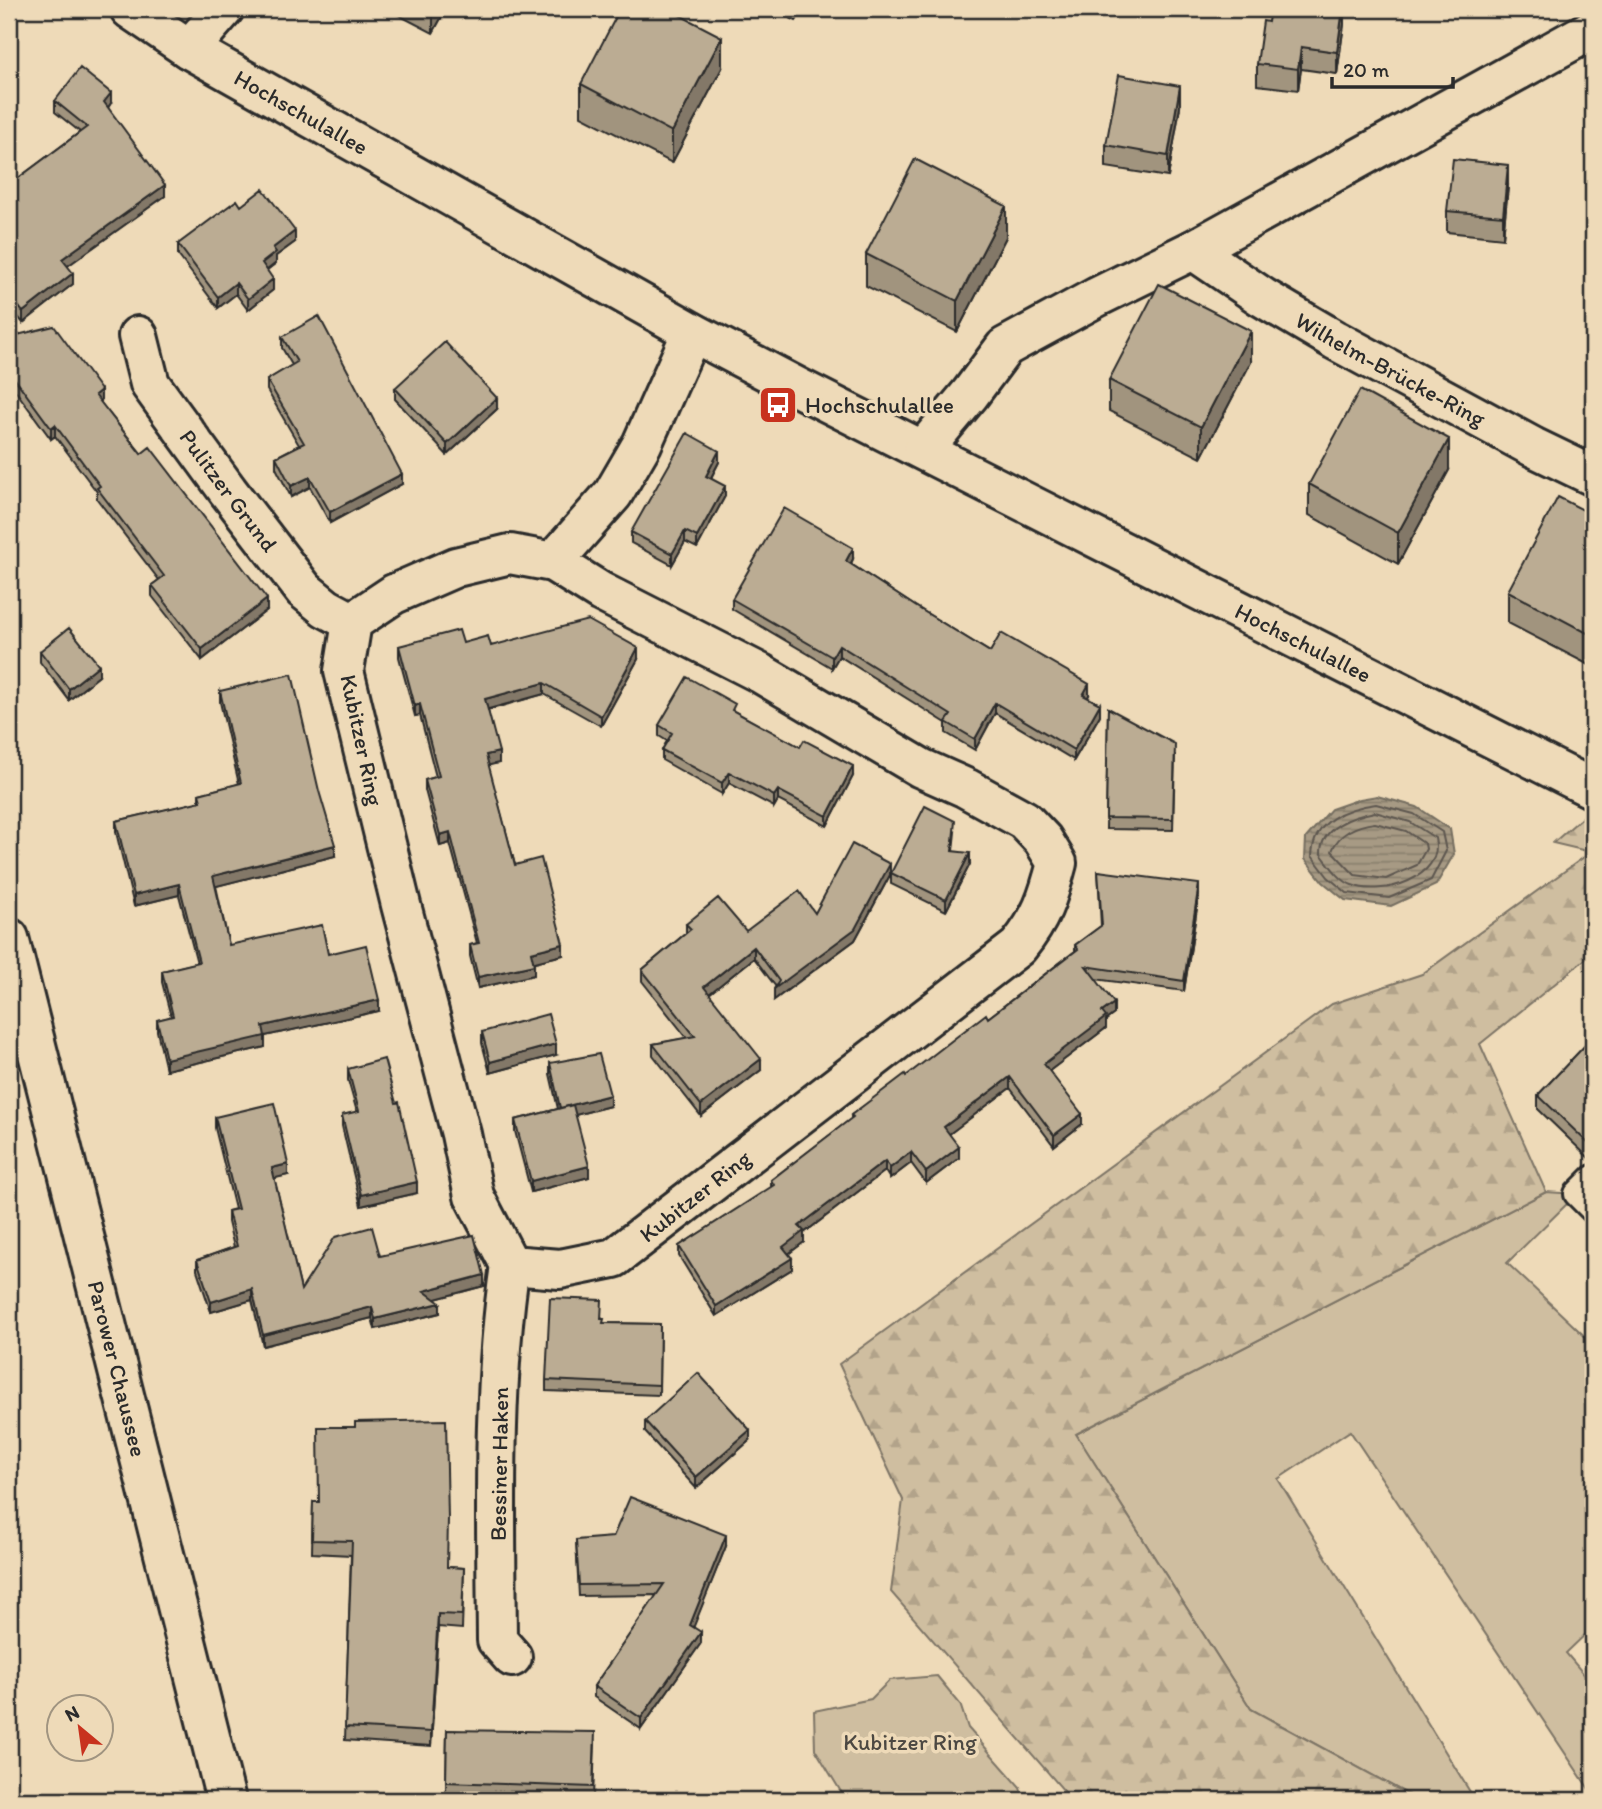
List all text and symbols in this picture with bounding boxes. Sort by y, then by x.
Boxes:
scale bar [1332,46,1453,90]
text: 20 m [1343,57,1390,82]
street label: Hochschulallee [229,63,373,161]
street label: Wilhelm-Brücke-Ring [1290,306,1491,433]
bus stop icon: Hochschulallee [757,384,799,426]
place label: Hochschulallee [805,391,954,419]
street label: Pulitzer Grund [174,424,284,558]
street label: Hochschulallee [1230,597,1376,689]
street label: Kubitzer Ring [334,672,390,808]
street label: Kubitzer Ring [634,1144,756,1248]
street label: Parower Chaussee [82,1278,153,1460]
street label: Bessiner Haken [484,1387,514,1541]
north arrow [46,1694,116,1764]
text: N [61,1700,83,1727]
park label: Kubitzer Ring [843,1728,977,1756]

